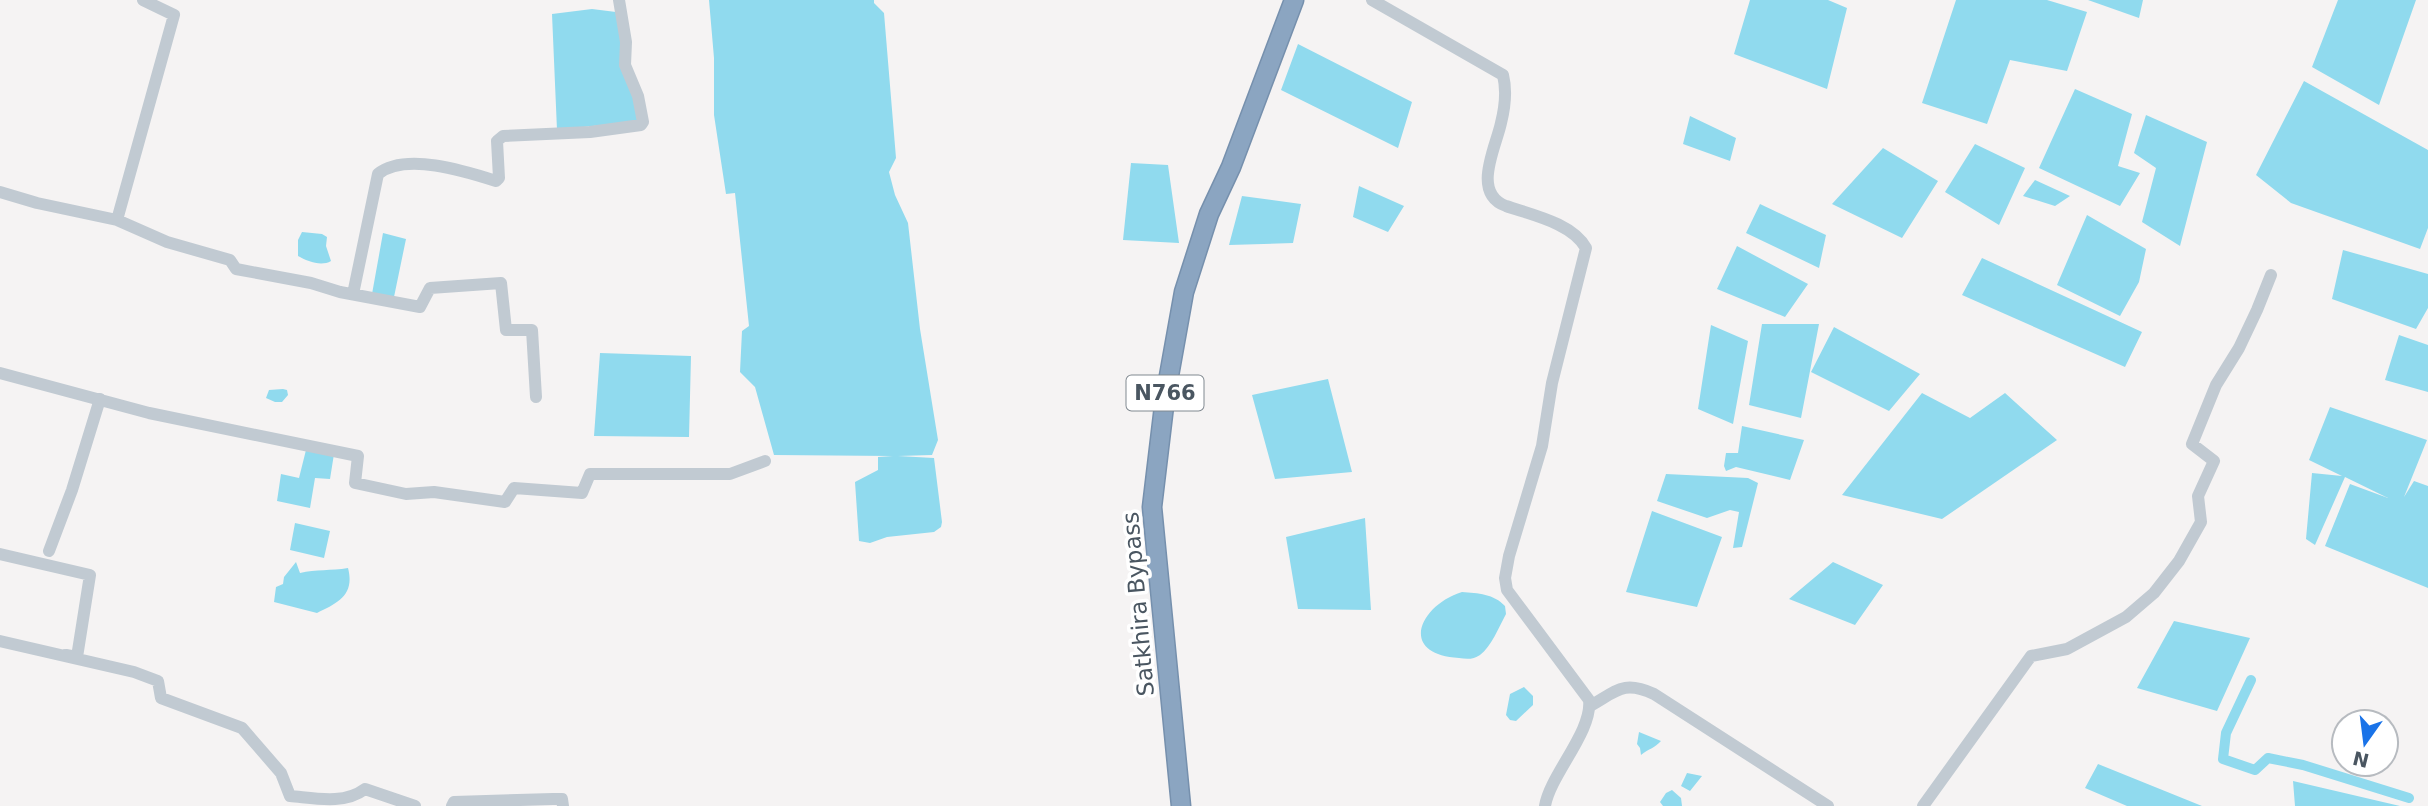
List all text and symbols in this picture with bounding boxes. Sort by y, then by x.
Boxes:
road number: N766 [1126,376,1204,410]
street label: Satkhira Bypass [1117,511,1159,697]
north arrow [2330,708,2400,778]
text: N [2351,747,2371,772]

